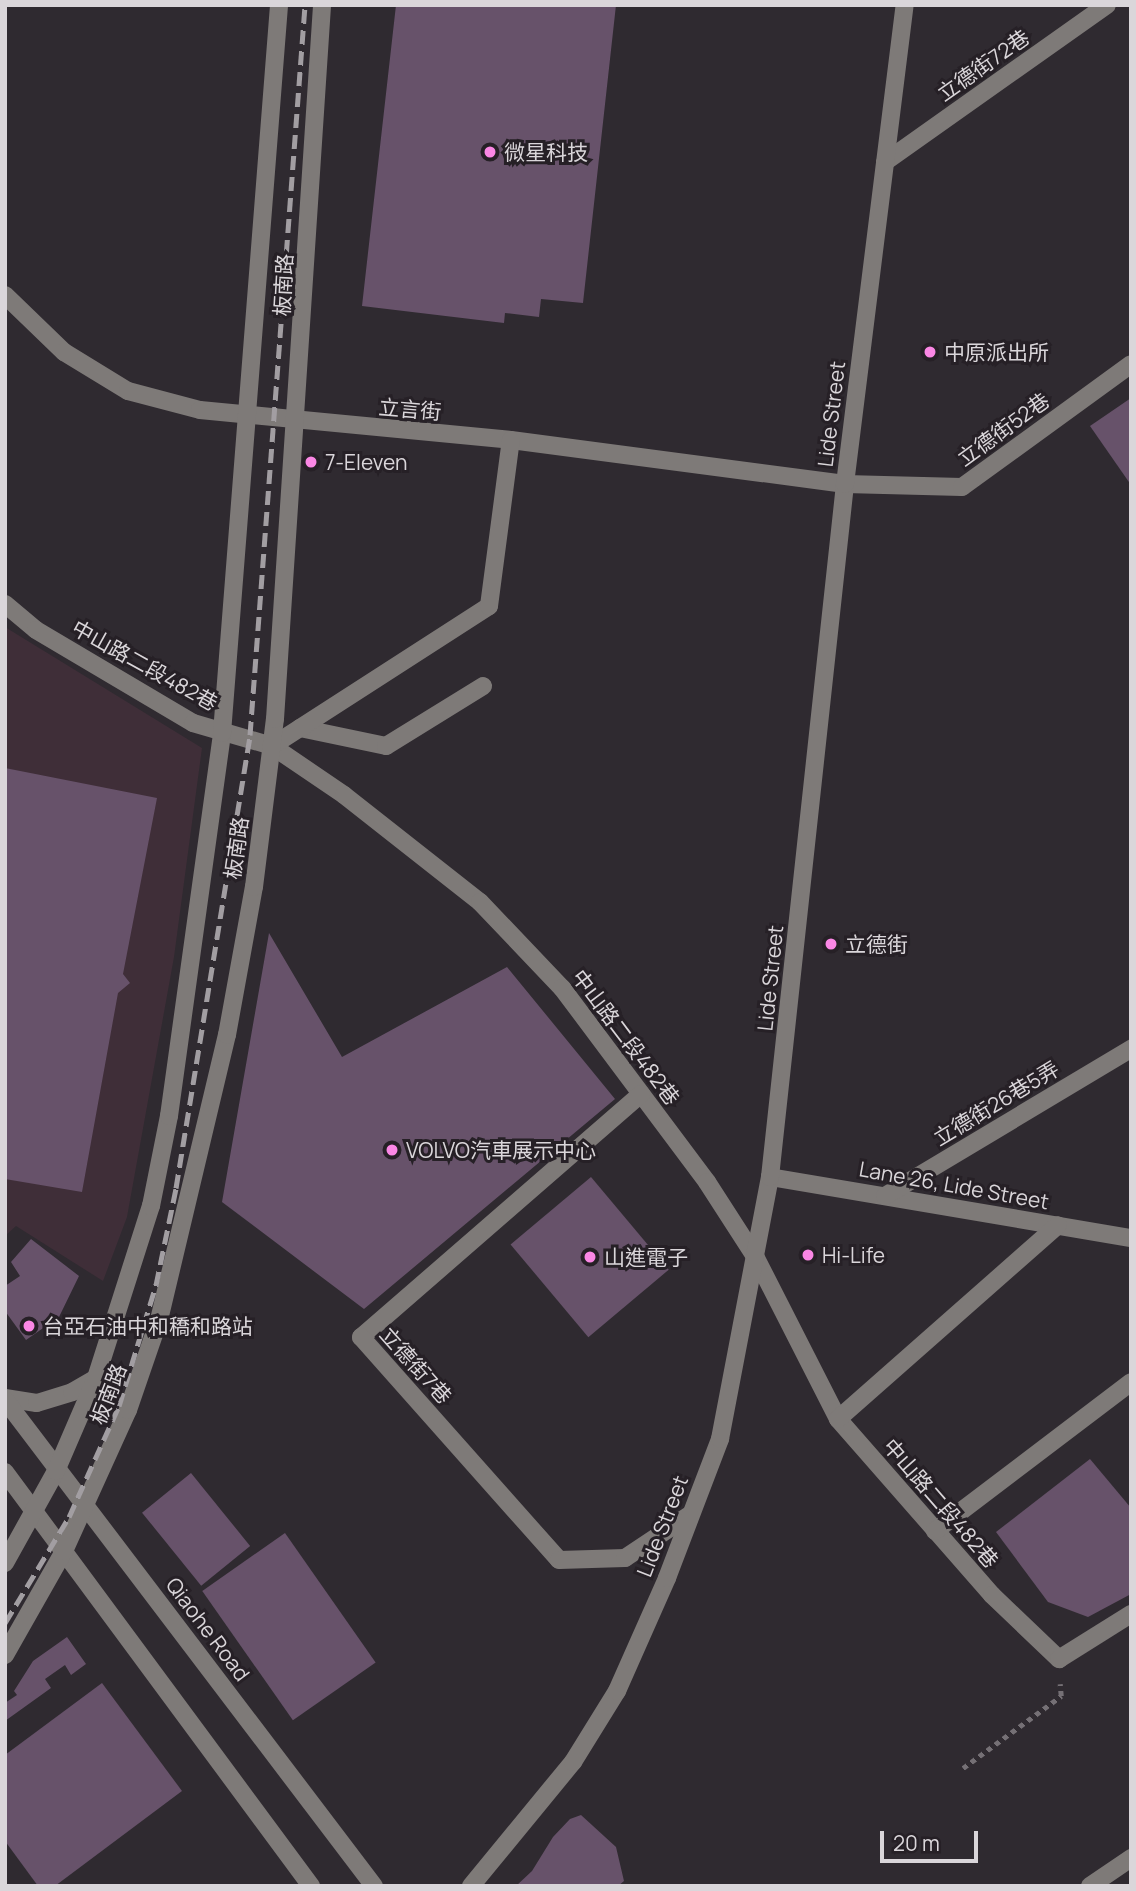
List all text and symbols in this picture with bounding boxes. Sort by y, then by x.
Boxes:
street label: 立德街72巷 [932,24,1034,106]
place label: 微星科技 [504,139,588,165]
marker: 微星科技 [482,144,498,160]
street label: 板南路 [269,253,297,317]
place label: 中原派出所 [944,339,1049,365]
marker: 中原派出所 [922,344,938,360]
street label: Lide Street [812,360,850,468]
street label: 立德街52巷 [952,387,1054,471]
street label: 立言街 [378,394,442,424]
place label: 7-Eleven [325,449,407,475]
marker: 7-Eleven [303,454,319,470]
street label: 中山路二段482巷 [68,615,222,715]
street label: 板南路 [219,815,253,881]
street label: Lide Street [752,924,788,1032]
place label: 立德街 [845,931,908,957]
marker: 立德街 [823,936,839,952]
street label: 中山路二段482巷 [567,965,685,1109]
street label: 立德街26巷5弄 [929,1056,1063,1150]
place label: VOLVO汽車展示中心 [406,1137,596,1163]
marker: VOLVO汽車展示中心 [384,1142,400,1158]
street label: Lane 26, Lide Street [857,1156,1051,1214]
place label: Hi-Life [822,1242,885,1268]
place label: 山進電子 [604,1244,688,1270]
marker: Hi-Life [800,1247,816,1263]
marker: 山進電子 [582,1249,598,1265]
place label: 台亞石油中和穚和路站 [43,1313,253,1339]
marker: 台亞石油中和穚和路站 [21,1318,37,1334]
street label: 立德街7巷 [375,1321,457,1409]
street label: 板南路 [85,1360,131,1428]
street label: 中山路二段482巷 [878,1433,1004,1573]
street label: Lide Street [631,1472,693,1580]
street label: Qiaohe Road [161,1572,255,1686]
scale bar [884,1818,982,1862]
text: 20 m [893,1829,940,1857]

